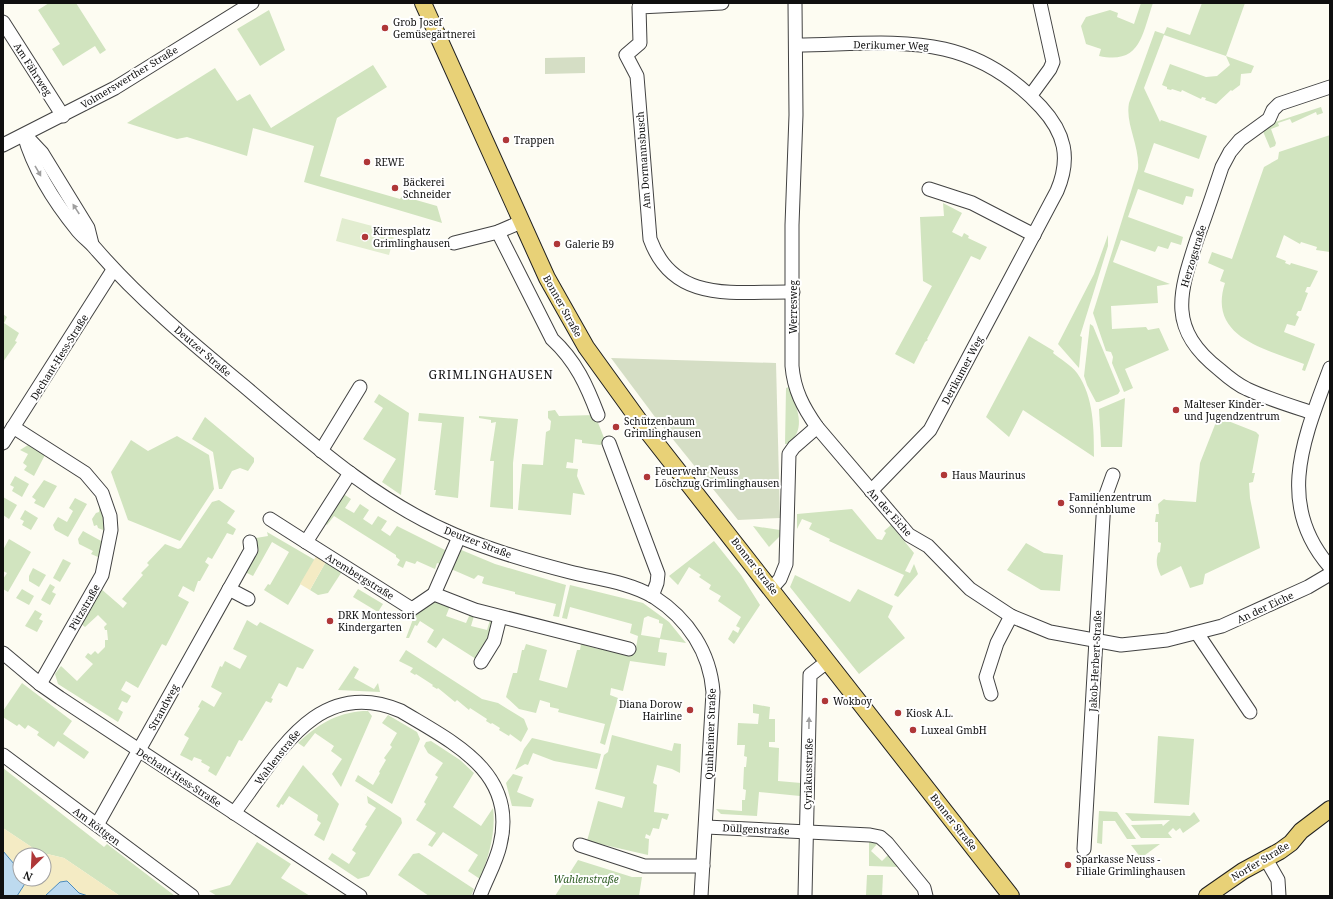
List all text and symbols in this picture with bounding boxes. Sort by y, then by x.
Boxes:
place label: Grob Josef Gemüsegärtnerei [393,15,476,41]
marker: Grob Josef Gemüsegärtnerei [380,23,390,33]
street label: Derikumer Weg [853,37,929,53]
street label: Am Fährweg [11,40,56,99]
street label: Volmerswerther Straße [78,42,180,112]
street label: Am Dormannsbusch [633,110,653,209]
place label: Trappen [514,133,555,147]
marker: Trappen [501,135,511,145]
place label: REWE [375,155,404,169]
marker: REWE [362,157,372,167]
one-way arrow [35,165,42,177]
place label: Bäckerei Schneider [403,175,451,201]
marker: Bäckerei Schneider [390,183,400,193]
one-way arrow [72,204,80,215]
street label: Herzogstraße [1177,223,1209,289]
place label: Kirmesplatz Grimlinghausen [373,224,451,250]
marker: Kirmesplatz Grimlinghausen [360,232,370,242]
place label: Galerie B9 [565,237,614,251]
marker: Galerie B9 [552,239,562,249]
street label: Bonner Straße [540,273,586,339]
street label: Werresweg [786,279,800,334]
street label: Dechant-Hess-Straße [27,311,91,403]
street label: Deutzer Straße [172,322,234,380]
street label: Derikumer Weg [938,333,986,407]
district label: GRIMLINGHAUSEN [428,366,554,383]
place label: Malteser Kinder- und Jugendzentrum [1184,397,1280,423]
marker: Malteser Kinder- und Jugendzentrum [1171,405,1181,415]
place label: Schützenbaum Grimlinghausen [624,414,702,440]
marker: Schützenbaum Grimlinghausen [611,422,621,432]
place label: Feuerwehr Neuss Löschzug Grimlinghausen [655,464,780,490]
place label: Haus Maurinus [952,468,1026,482]
marker: Haus Maurinus [939,470,949,480]
marker: Feuerwehr Neuss Löschzug Grimlinghausen [642,472,652,482]
street label: An der Eiche [864,485,916,539]
place label: Familienzentrum Sonnenblume [1069,490,1152,516]
marker: Familienzentrum Sonnenblume [1056,498,1066,508]
street label: Deutzer Straße [442,523,514,561]
street label: Bonner Straße [728,535,782,597]
street label: Arembergstraße [323,549,397,603]
street label: Pützstraße [65,581,103,633]
street label: An der Eiche [1234,588,1296,626]
place label: DRK Montessori Kindergarten [338,608,415,634]
street label: Jakob-Herbert-Straße [1085,610,1105,713]
marker: DRK Montessori Kindergarten [325,616,335,626]
street label: Strandweg [145,681,182,733]
street label: Quinheimer Straße [701,688,719,780]
place label: Wokboy [833,694,872,708]
marker: Wokboy [820,696,830,706]
place label: Diana Dorow Hairline [619,697,682,723]
marker: Diana Dorow Hairline [685,705,695,715]
place label: Kiosk A.L. [906,706,953,720]
marker: Kiosk A.L. [893,708,903,718]
one-way arrow [806,716,812,729]
place label: Luxeal GmbH [921,723,987,737]
marker: Luxeal GmbH [908,725,918,735]
street label: Wahlenstraße [251,726,303,788]
street label: Cyriakusstraße [800,738,816,810]
street label: Dechant-Hess-Straße [134,744,224,810]
street label: Bonner Straße [927,791,981,853]
street label: Am Röttgen [71,804,124,849]
street label: Düllgenstraße [722,820,790,838]
street label: Norfer Straße [1228,838,1292,884]
north arrow [12,847,52,887]
place label: Sparkasse Neuss - Filiale Grimlinghausen [1076,852,1186,878]
marker: Sparkasse Neuss - Filiale Grimlinghausen [1063,860,1073,870]
text: N [20,868,35,885]
park label: Wahlenstraße [553,872,619,886]

